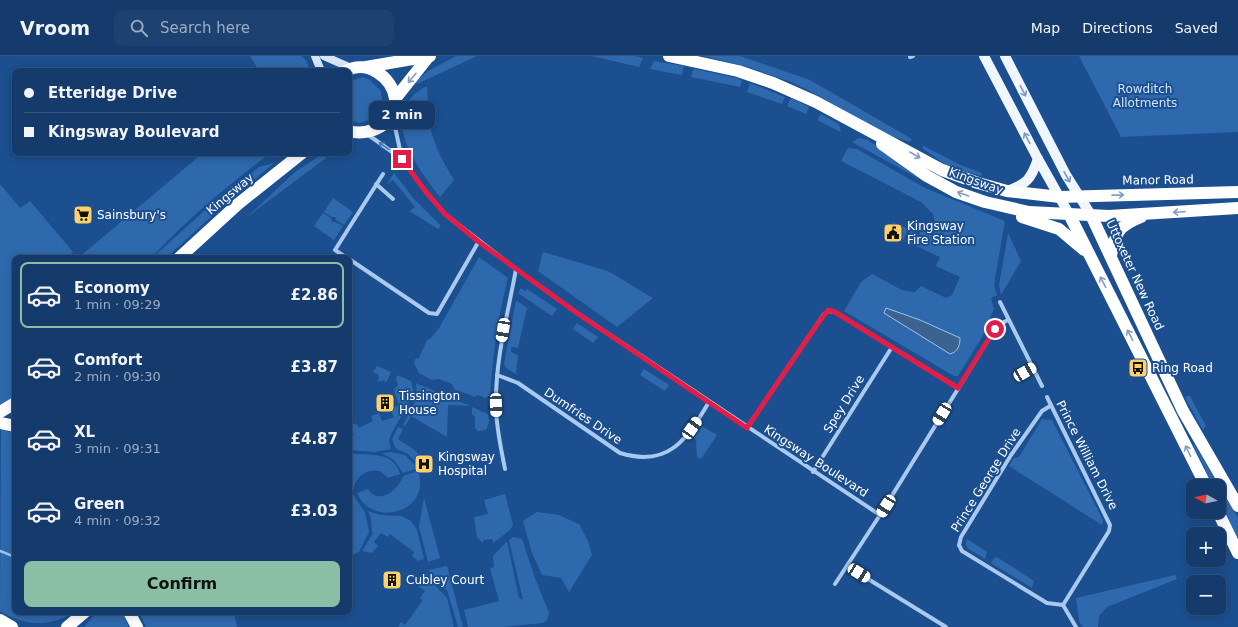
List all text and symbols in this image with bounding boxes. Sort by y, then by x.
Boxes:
search box [114,10,394,46]
text: Vroom [20,17,90,39]
icon: search [128,17,150,39]
text: Search here [160,19,250,37]
text: Map [1031,20,1060,36]
text: Directions [1082,20,1153,36]
text: Saved [1175,20,1218,36]
one-way arrow [407,72,416,83]
park label: Rowditch Allotments [1113,82,1177,110]
text: Etteridge Drive [48,84,177,102]
one-way arrow [1020,84,1027,96]
callout: 2 min [369,101,435,129]
text: 2 min [382,107,422,122]
text: Kingsway Boulevard [48,123,219,141]
one-way arrow [1023,133,1030,145]
one-way arrow [378,142,389,150]
route end [393,150,411,168]
one-way arrow [909,152,921,160]
street label: Kingsway [947,165,1005,197]
street label: Kingsway [204,170,256,218]
one-way arrow [1064,171,1072,183]
street label: Manor Road [1122,172,1194,188]
one-way arrow [957,189,969,197]
one-way arrow [1111,191,1124,199]
supermarket icon: Sainsbury's [72,204,94,226]
place label: Sainsbury's [97,208,166,222]
one-way arrow [1173,208,1186,215]
street label: Uttoxeter New Road [1103,218,1167,332]
place label: Kingsway Fire Station [907,219,975,247]
public building icon: Kingsway Fire Station [882,222,904,244]
one-way arrow [1099,276,1107,288]
icon: car [26,277,62,313]
text: Economy [74,279,150,297]
text: £2.86 [291,286,338,304]
text: 1 min · 09:29 [74,297,161,312]
car [495,317,511,343]
route start [986,320,1004,338]
one-way arrow [1126,329,1133,341]
icon: car [26,349,62,385]
text: Comfort [74,351,142,369]
bus stop icon: Ring Road [1127,357,1149,379]
text: £3.87 [291,358,338,376]
car [1012,361,1038,383]
place label: Ring Road [1152,361,1213,375]
text: 2 min · 09:30 [74,369,161,384]
street label: Spey Drive [821,373,867,435]
street label: Dumfries Drive [542,385,624,447]
place label: Tissington House [398,389,460,417]
building icon: Tissington House [374,392,396,414]
car [490,393,502,417]
street label: Prince William Drive [1053,398,1121,512]
car [931,401,953,427]
car [680,415,704,441]
icon: car [26,421,62,457]
street label: Kingsway Boulevard [761,422,871,500]
text: XL [74,423,95,441]
street label: Prince George Drive [948,425,1024,535]
text: £4.87 [291,430,338,448]
text: 3 min · 09:31 [74,441,161,456]
one-way arrow [1184,445,1191,457]
place label: Kingsway Hospital [438,450,495,478]
hospital icon: Kingsway Hospital [413,453,435,475]
north arrow [1186,479,1226,519]
map controls [1186,479,1226,615]
icon: car [26,493,62,529]
car [875,493,897,519]
text: Green [74,495,125,513]
text: £3.03 [291,502,338,520]
text: 4 min · 09:32 [74,513,161,528]
button: + [1186,527,1226,567]
button: Confirm [24,561,340,607]
car [846,562,872,584]
building icon: Cubley Court [381,569,403,591]
place label: Cubley Court [406,573,484,587]
button: − [1186,575,1226,615]

